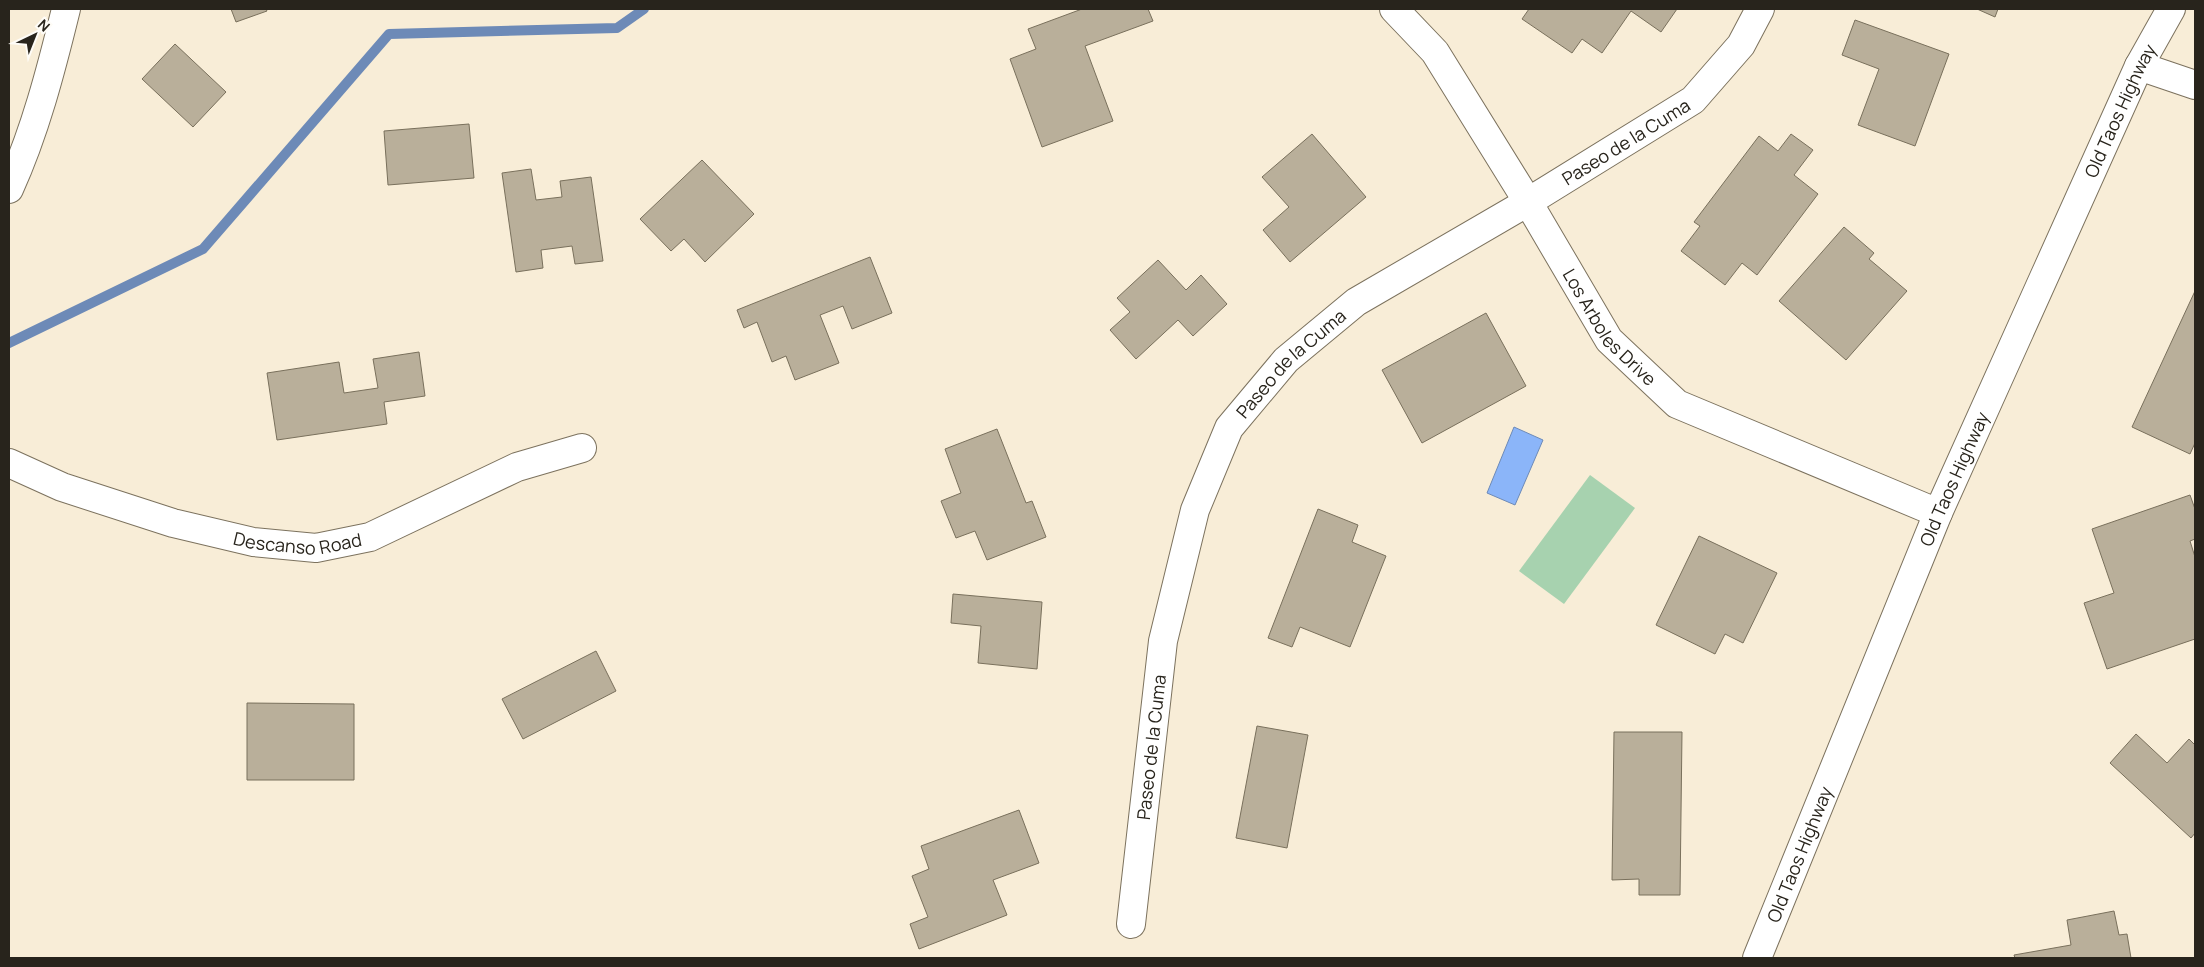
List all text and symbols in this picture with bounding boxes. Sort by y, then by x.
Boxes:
north arrow [10,10,60,60]
text: N [34,15,54,36]
street label: Old Taos Highway [2078,39,2161,181]
street label: Paseo de la Cuma [1557,93,1694,190]
street label: Los Arboles Drive [1558,264,1662,391]
street label: Paseo de la Cuma [1230,304,1351,423]
street label: Old Taos Highway [1914,407,1994,550]
street label: Descanso Road [231,526,364,560]
street label: Paseo de la Cuma [1131,673,1171,821]
street label: Old Taos Highway [1761,782,1838,926]

